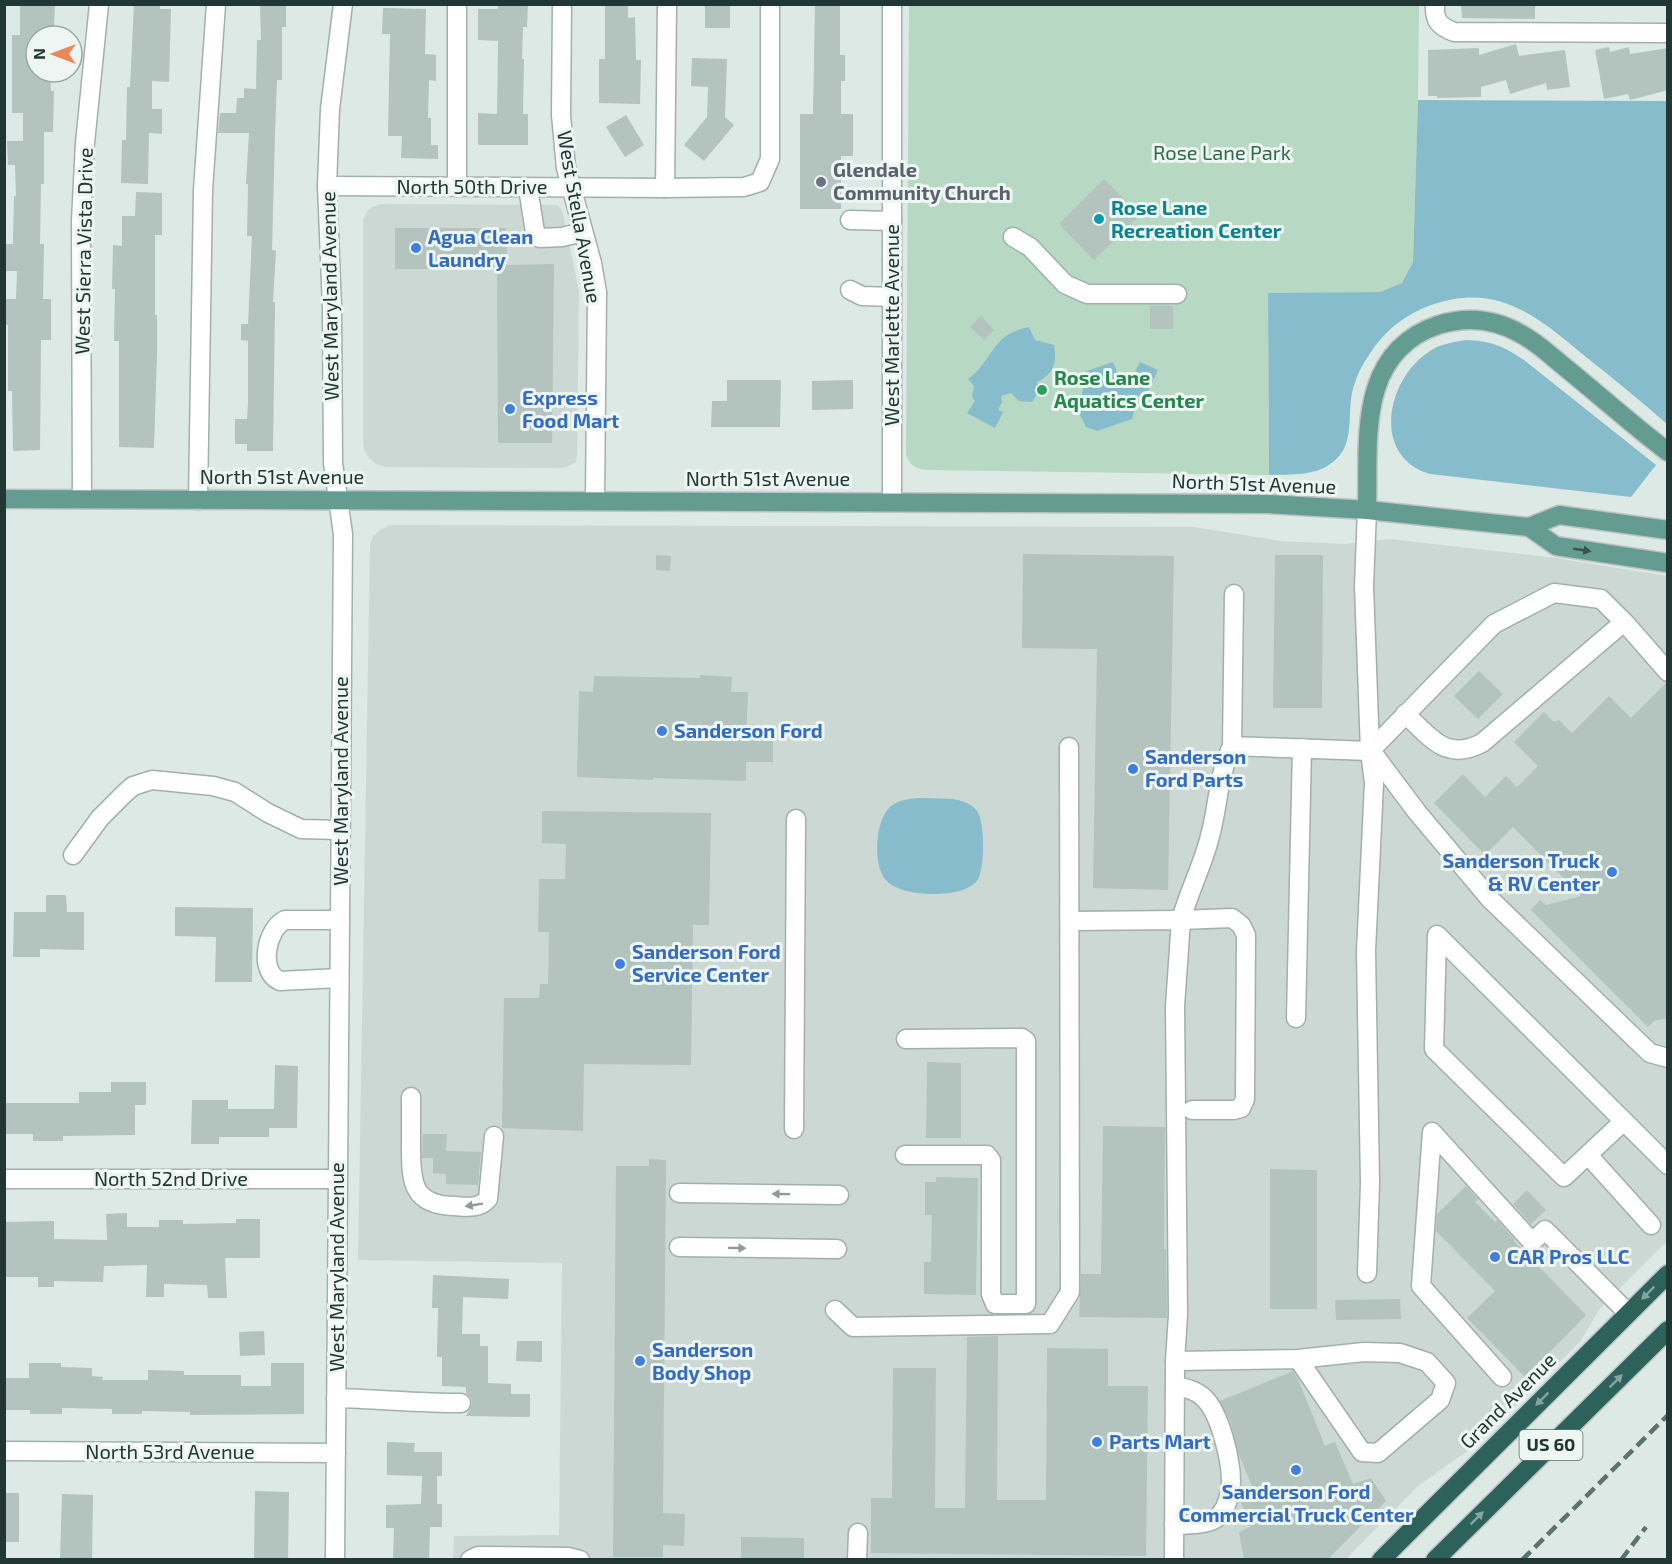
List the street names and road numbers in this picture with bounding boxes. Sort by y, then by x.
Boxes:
street label: West Stella Avenue [553,129,607,305]
street label: West Sierra Vista Drive [69,147,97,355]
street label: North 50th Drive [396,174,548,198]
street label: West Maryland Avenue [315,191,343,401]
street label: West Marlette Avenue [879,224,903,426]
street label: North 51st Avenue [200,464,364,488]
street label: North 51st Avenue [686,466,850,490]
street label: North 51st Avenue [1171,468,1337,498]
street label: West Maryland Avenue [328,676,352,886]
street label: West Maryland Avenue [324,1162,348,1372]
street label: North 52nd Drive [94,1166,248,1190]
street label: Grand Avenue [1454,1347,1560,1453]
road number: US 60 [1520,1430,1582,1460]
street label: North 53rd Avenue [85,1439,255,1463]

